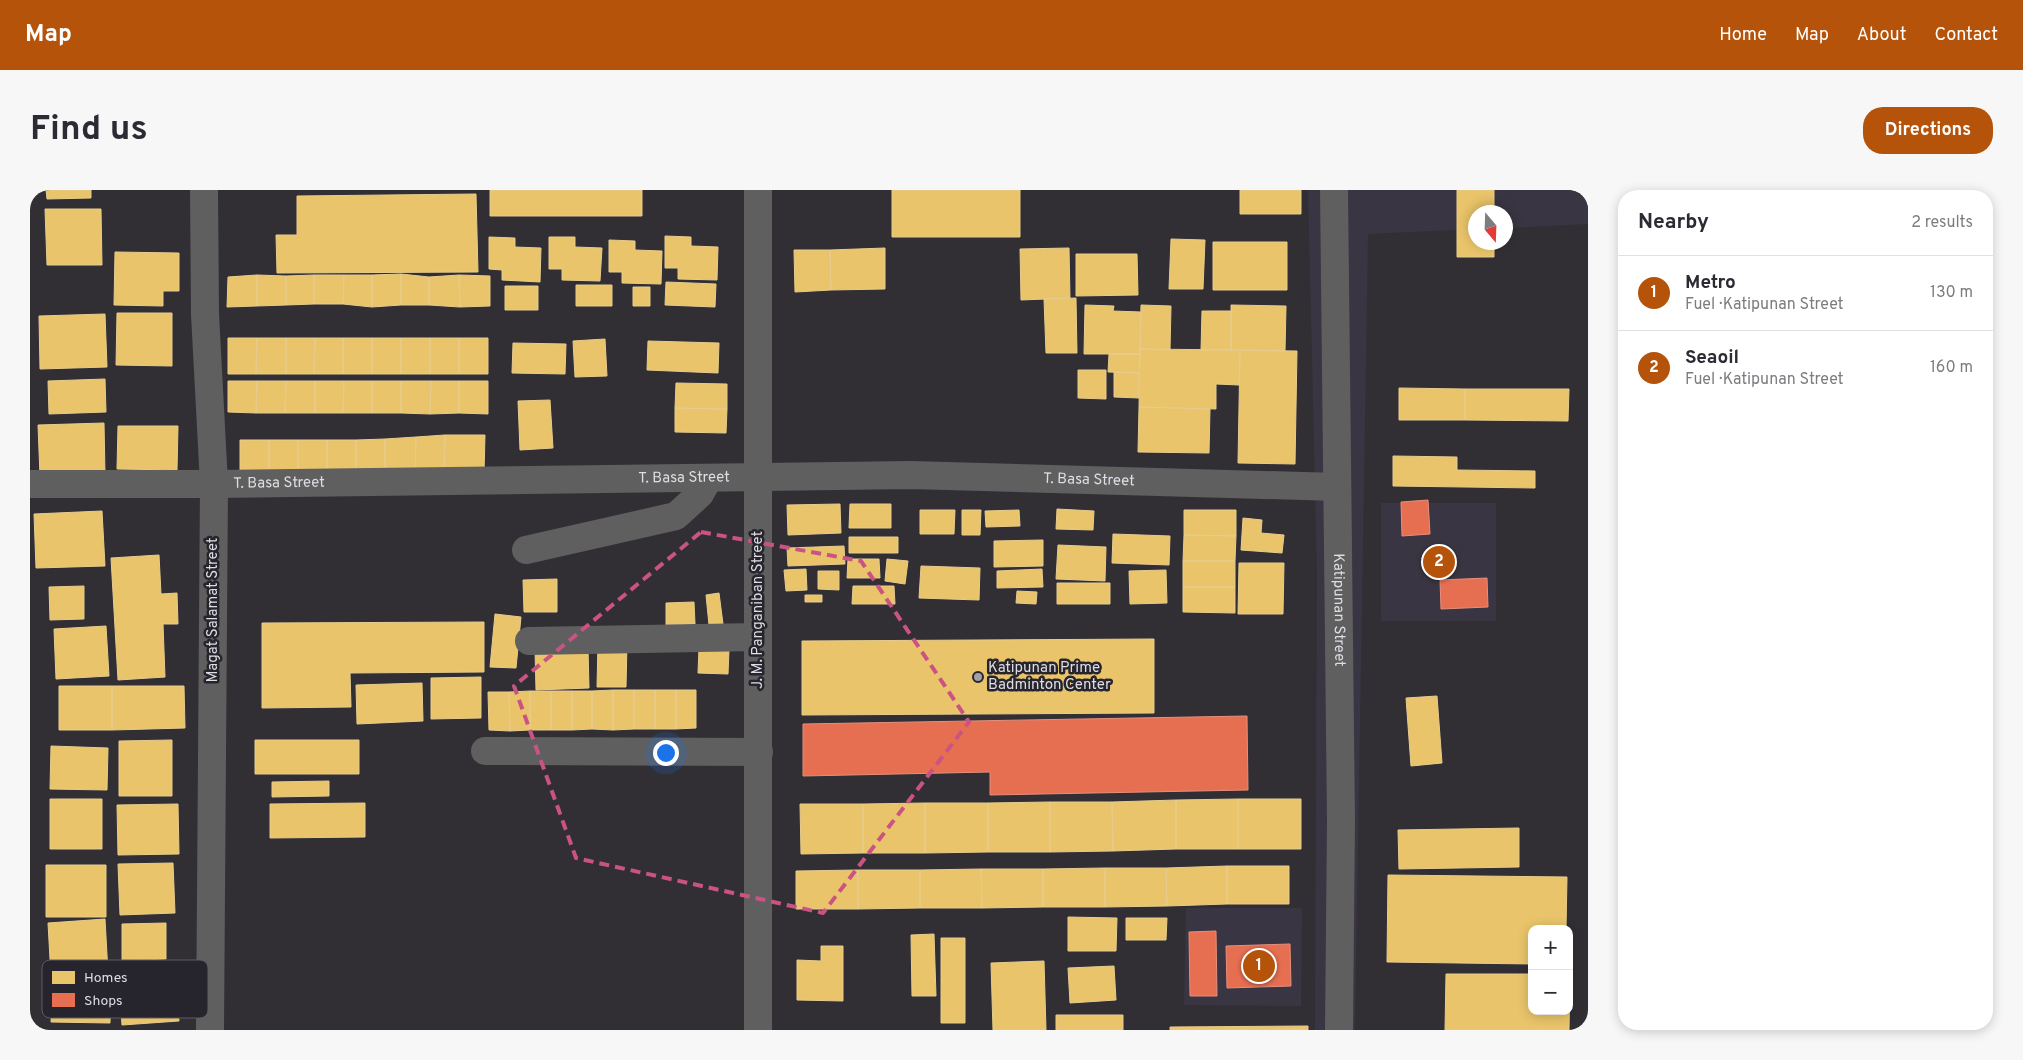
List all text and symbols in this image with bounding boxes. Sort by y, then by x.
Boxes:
text: Map [25,20,72,50]
text: Home [1719,24,1767,47]
text: Map [1795,24,1829,47]
text: About [1857,24,1906,47]
text: Contact [1934,24,1998,47]
button: Directions [1863,107,1993,154]
text: Find us [30,108,148,152]
north arrow [1468,205,1513,250]
text: Nearby [1638,209,1709,236]
text: 2 results [1911,213,1973,233]
text: Metro [1685,271,1736,295]
text: 1 [1651,283,1657,303]
text: 130 m [1930,283,1973,303]
text: Fuel · Katipunan Street [1685,295,1844,315]
text: Seaoil [1685,346,1739,370]
text: 2 [1649,358,1659,378]
text: 160 m [1930,358,1973,378]
text: Fuel · Katipunan Street [1685,370,1844,390]
street label: T. Basa Street [638,468,730,488]
street label: T. Basa Street [1043,469,1135,491]
street label: T. Basa Street [233,473,325,493]
street label: J. M. Panganiban Street [749,531,768,689]
street label: Magat Salamat Street [204,538,223,682]
pin: 2 [1423,543,1455,581]
street label: Katipunan Street [1329,553,1349,667]
place label: Katipunan Prime Badminton Center [988,659,1111,695]
marker: Katipunan Prime Badminton Center [972,671,984,683]
your location [653,740,679,766]
map controls [1528,925,1573,1015]
button: + [1528,925,1573,970]
pin: 1 [1243,947,1275,985]
legend [42,960,208,1018]
text: Homes [84,970,128,987]
button: − [1528,970,1573,1015]
text: Shops [84,993,123,1010]

